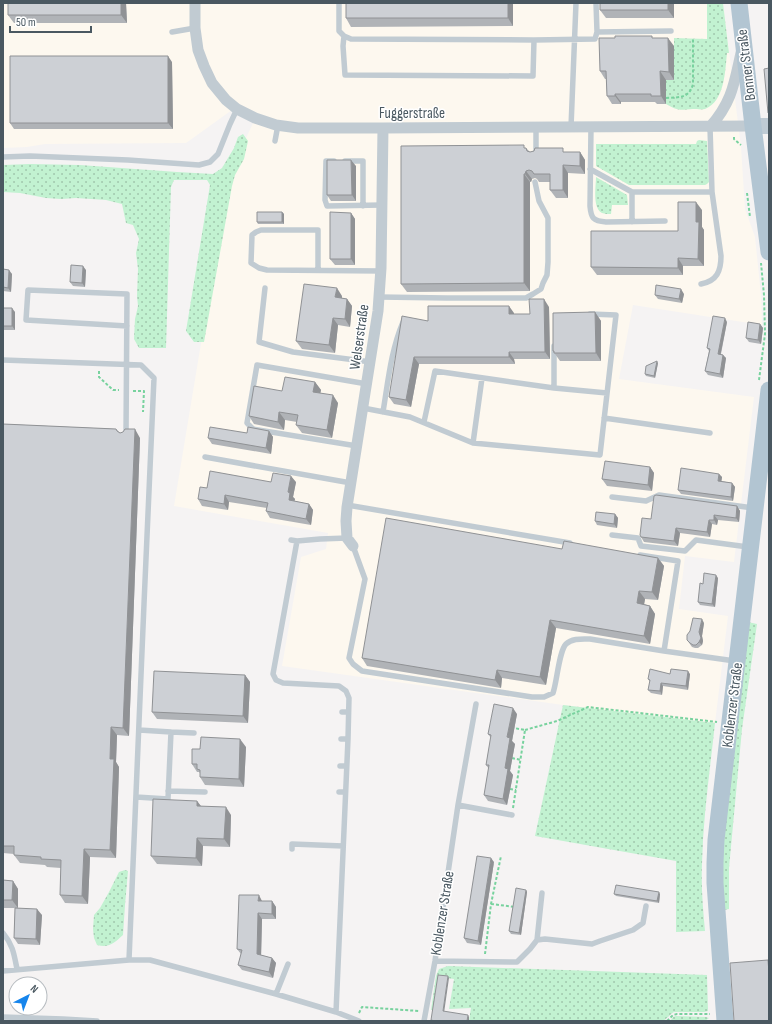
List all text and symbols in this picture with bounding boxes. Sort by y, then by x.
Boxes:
scale bar [10,8,91,34]
text: 50 m [16,15,36,30]
street label: Bonner Straße [733,28,760,102]
street label: Fuggerstraße [379,104,445,123]
street label: Welserstraße [345,303,373,371]
street label: Koblenzer Straße [718,662,747,749]
street label: Koblenzer Straße [426,869,459,957]
north arrow [8,976,48,1016]
text: N [28,982,41,996]

